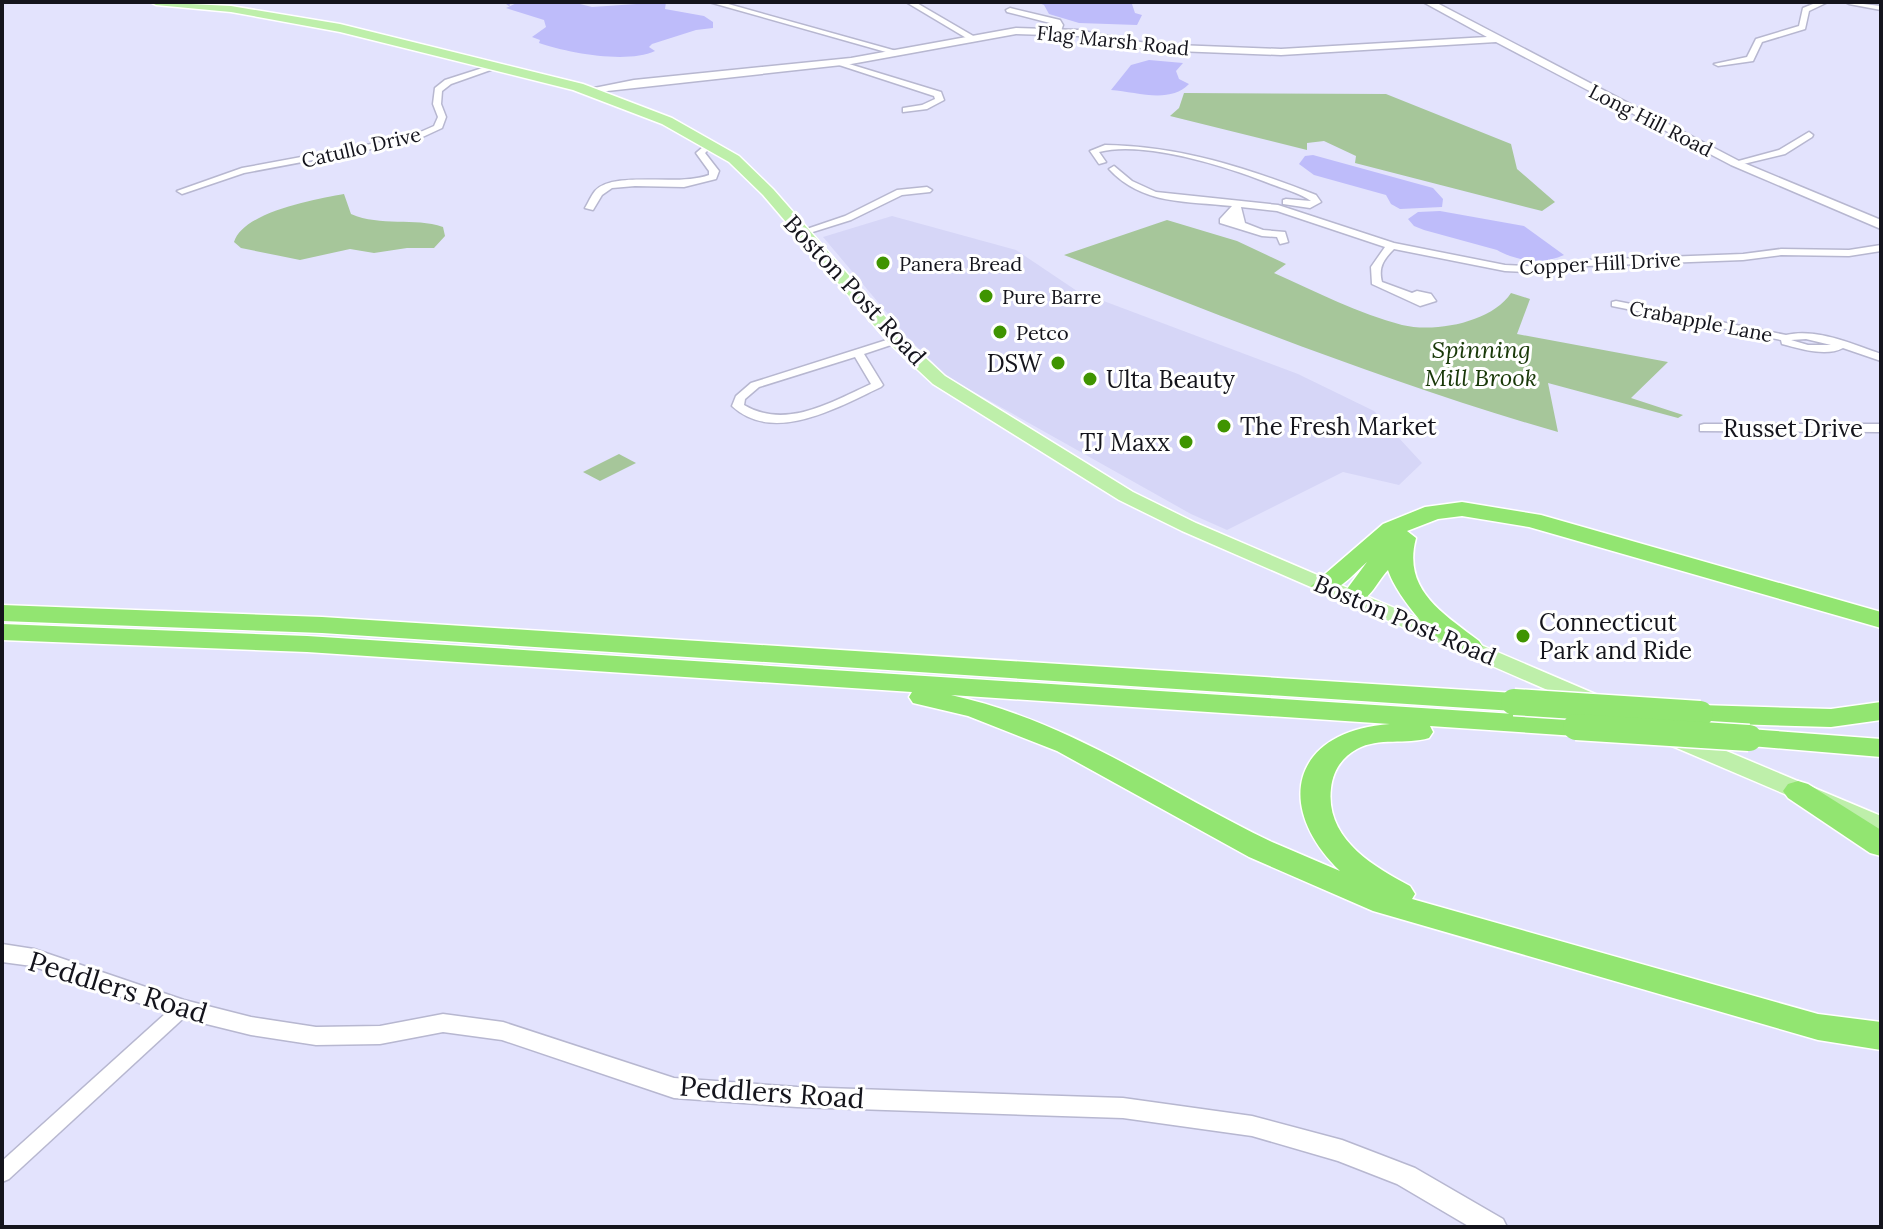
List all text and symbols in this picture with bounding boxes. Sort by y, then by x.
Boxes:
street label: Flag Marsh Road [1035,20,1191,60]
street label: Long Hill Road [1585,78,1717,162]
street label: Catullo Drive [299,121,423,173]
street label: Boston Post Road [777,208,933,372]
street label: Copper Hill Drive [1519,246,1681,280]
place label: Panera Bread [899,251,1022,276]
marker: Panera Bread [874,254,892,272]
place label: Pure Barre [1002,284,1102,309]
marker: Pure Barre [977,287,995,305]
street label: Crabapple Lane [1627,295,1775,347]
place label: Petco [1016,320,1069,345]
marker: Petco [991,323,1009,341]
park label: Spinning Mill Brook [1425,334,1537,393]
place label: DSW [987,348,1043,379]
marker: DSW [1049,354,1067,372]
place label: Ulta Beauty [1106,364,1235,395]
marker: Ulta Beauty [1081,370,1099,388]
place label: The Fresh Market [1240,411,1437,442]
street label: Russet Drive [1723,413,1863,444]
marker: The Fresh Market [1215,417,1233,435]
place label: TJ Maxx [1080,427,1170,458]
marker: TJ Maxx [1177,433,1195,451]
street label: Boston Post Road [1309,568,1501,672]
place label: Connecticut Park and Ride [1539,607,1692,666]
marker: Connecticut Park and Ride [1514,627,1532,645]
street label: Peddlers Road [24,943,212,1031]
street label: Peddlers Road [678,1068,866,1116]

